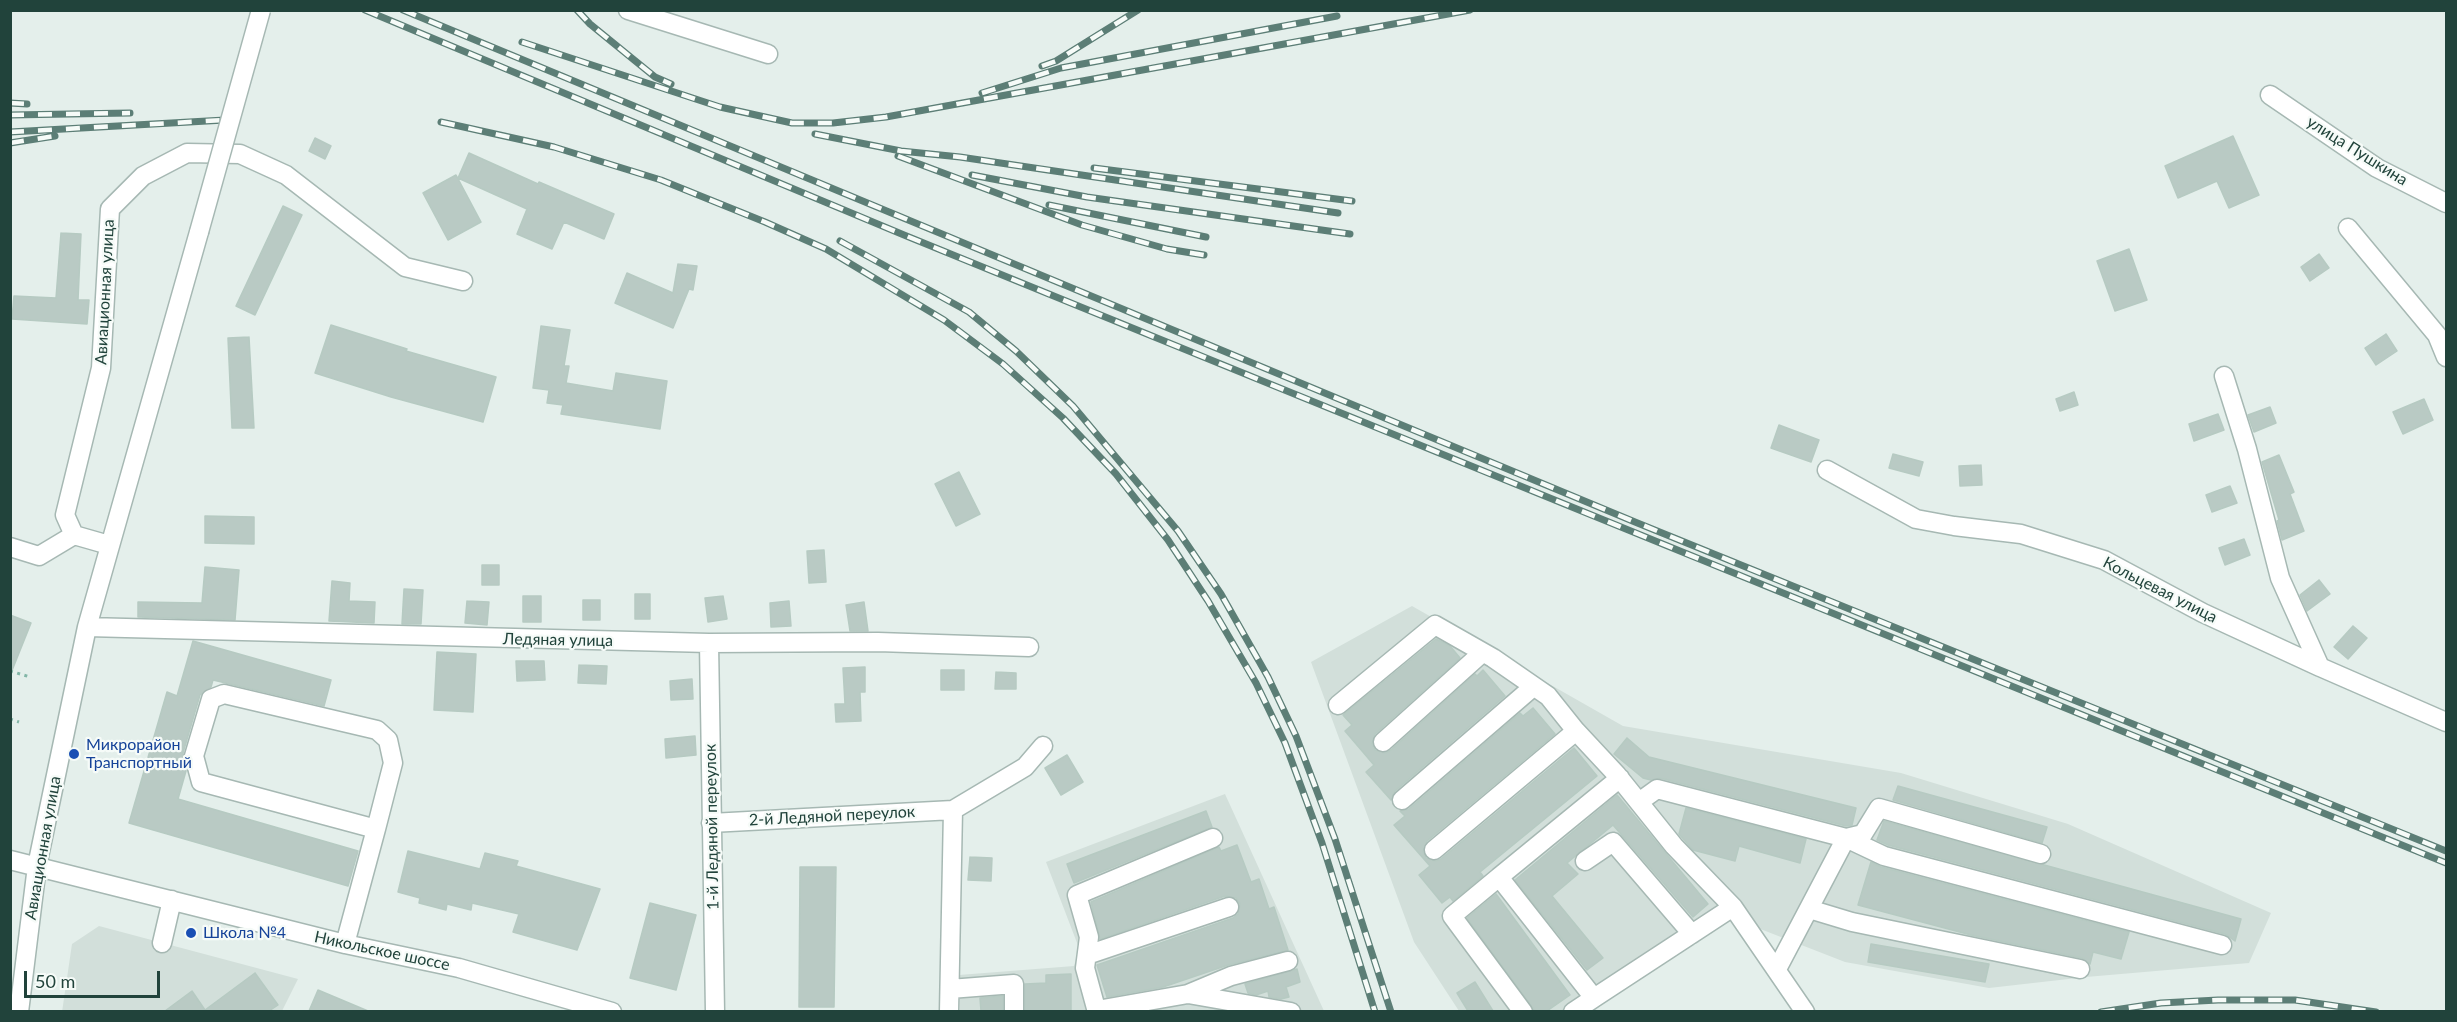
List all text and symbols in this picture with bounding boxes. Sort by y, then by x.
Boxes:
street label: улица Пушкина [2303,112,2411,190]
street label: Авиационная улица [92,219,118,365]
street label: Кольцевая улица [2100,553,2220,627]
street label: Ледяная улица [503,629,613,651]
place label: Микрорайон Транспортный [86,735,192,773]
street label: 1-й Ледяной переулок [701,744,723,910]
marker: Микрорайон Транспортный [67,747,81,761]
street label: Авиационная улица [21,775,65,921]
street label: 2-й Ледяной переулок [748,802,916,830]
place label: Школа №4 [203,923,286,943]
marker: Школа №4 [184,926,198,940]
street label: Никольское шоссе [313,927,451,975]
scale bar [27,959,164,997]
text: 50 m [35,970,75,992]

